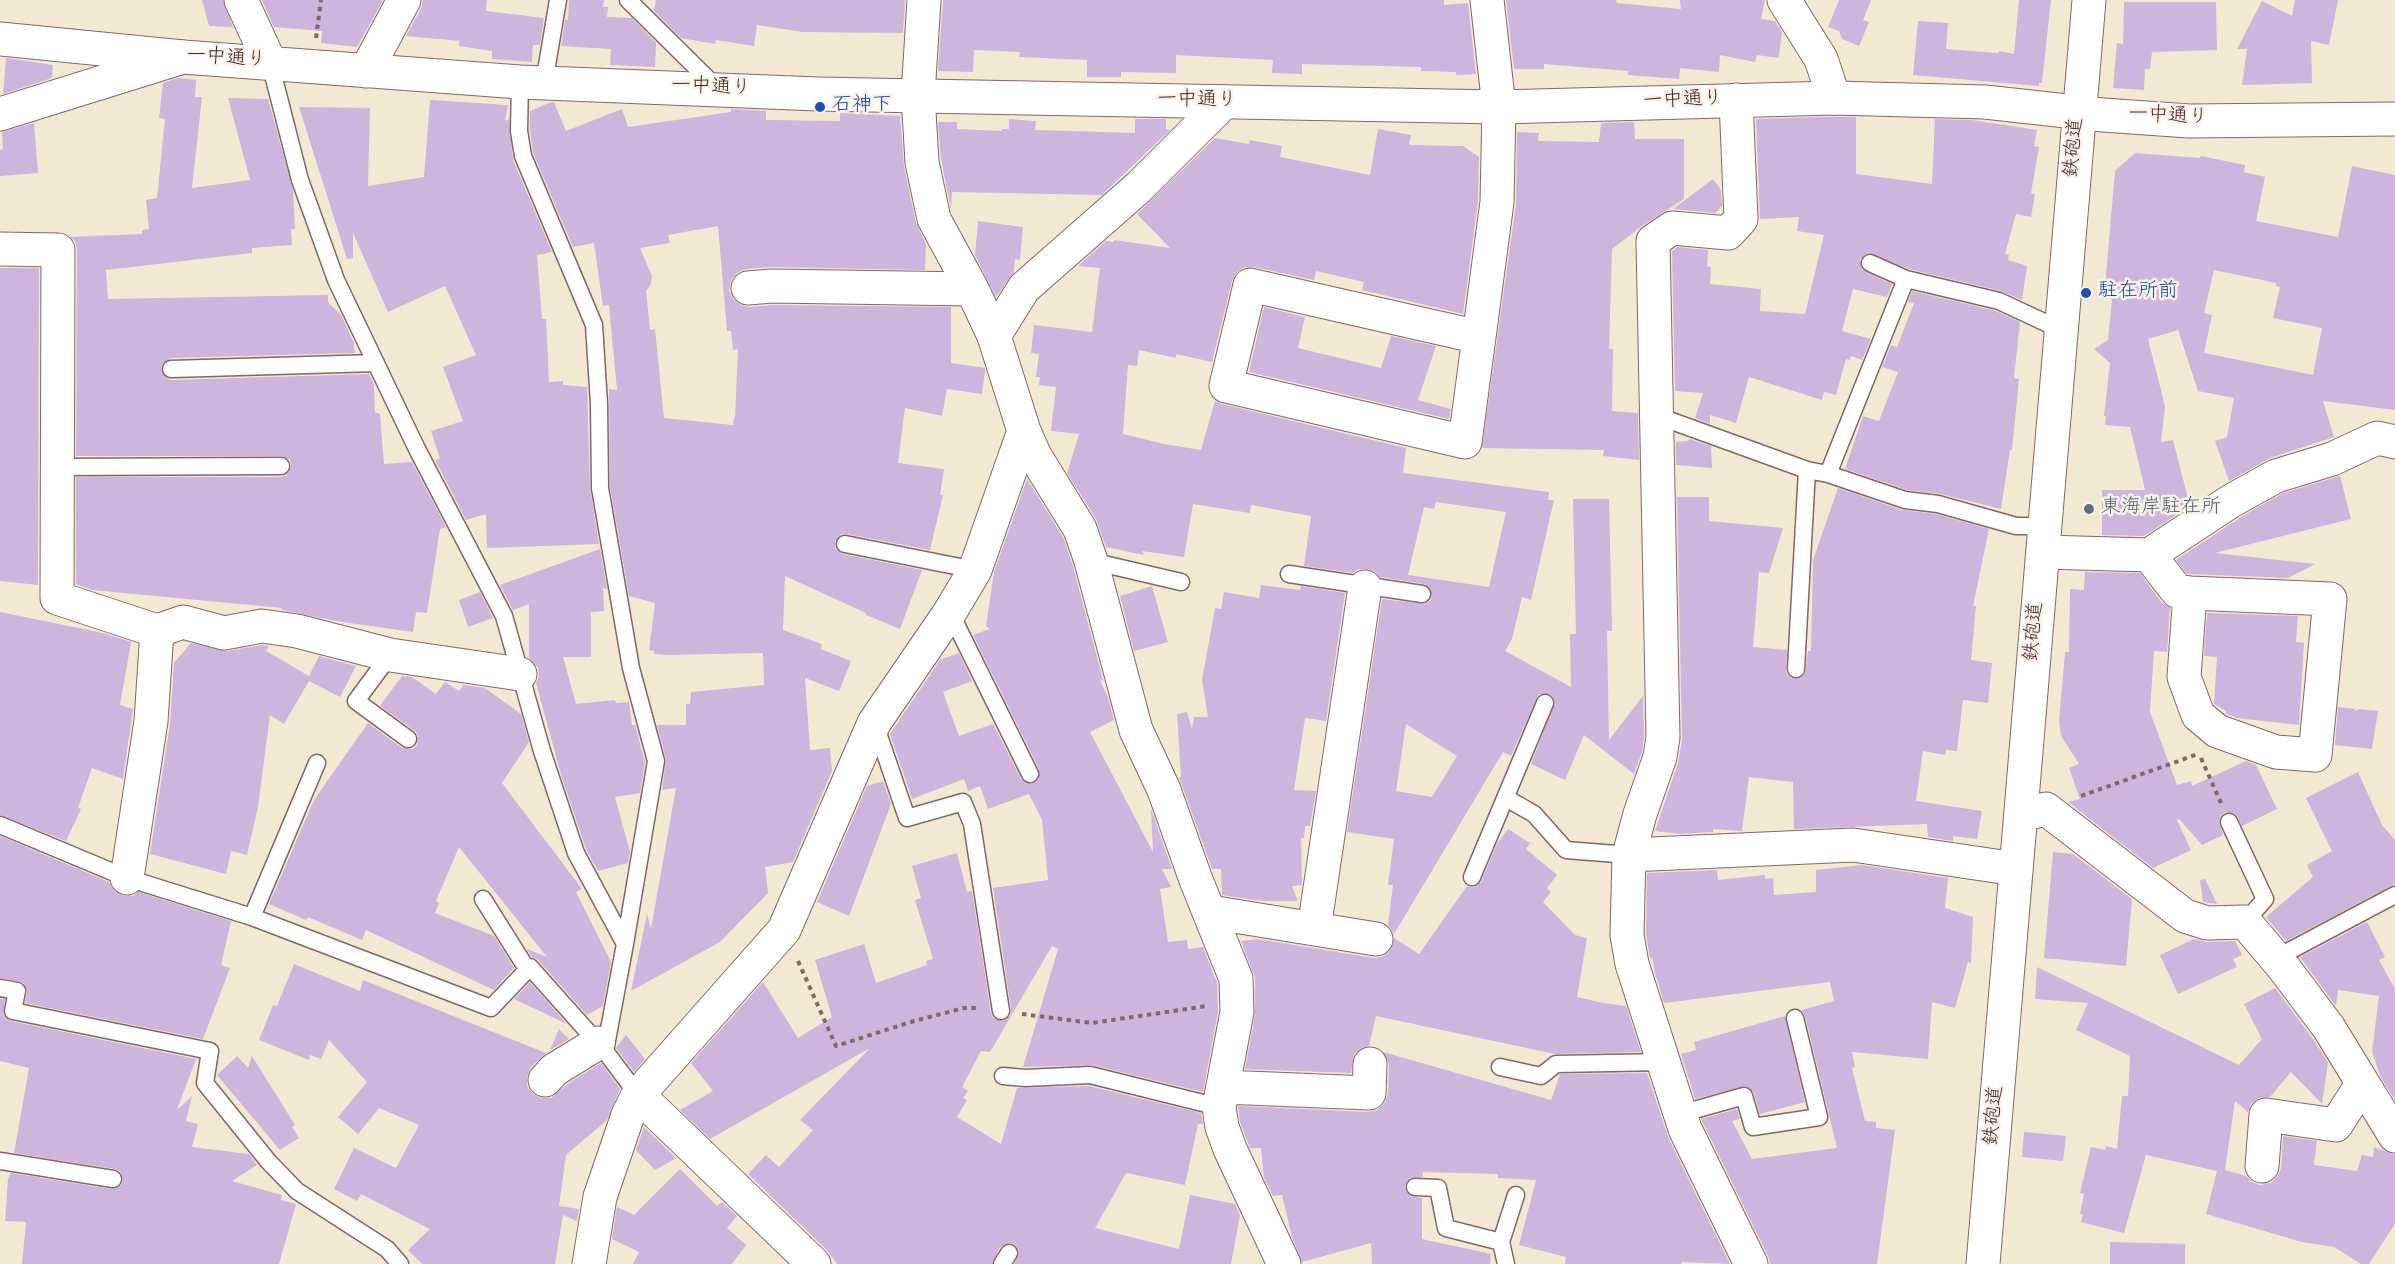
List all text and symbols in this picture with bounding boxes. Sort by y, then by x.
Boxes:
street label: 一中通り [185,45,267,75]
street label: 一中通り [671,76,751,102]
street label: 一中通り [1157,89,1237,115]
street label: 一中通り [1643,89,1723,115]
place label: 石神下 [832,95,892,119]
marker: 石神下 [813,100,827,114]
street label: 一中通り [2127,104,2209,132]
street label: 鉄砲道 [2061,117,2091,179]
place label: 駐在所前 [2098,281,2178,305]
marker: 駐在所前 [2079,286,2093,300]
place label: 東海岸駐在所 [2101,497,2221,521]
marker: 東海岸駐在所 [2082,502,2096,516]
street label: 鉄砲道 [2021,601,2051,663]
street label: 鉄砲道 [1981,1085,2011,1147]

